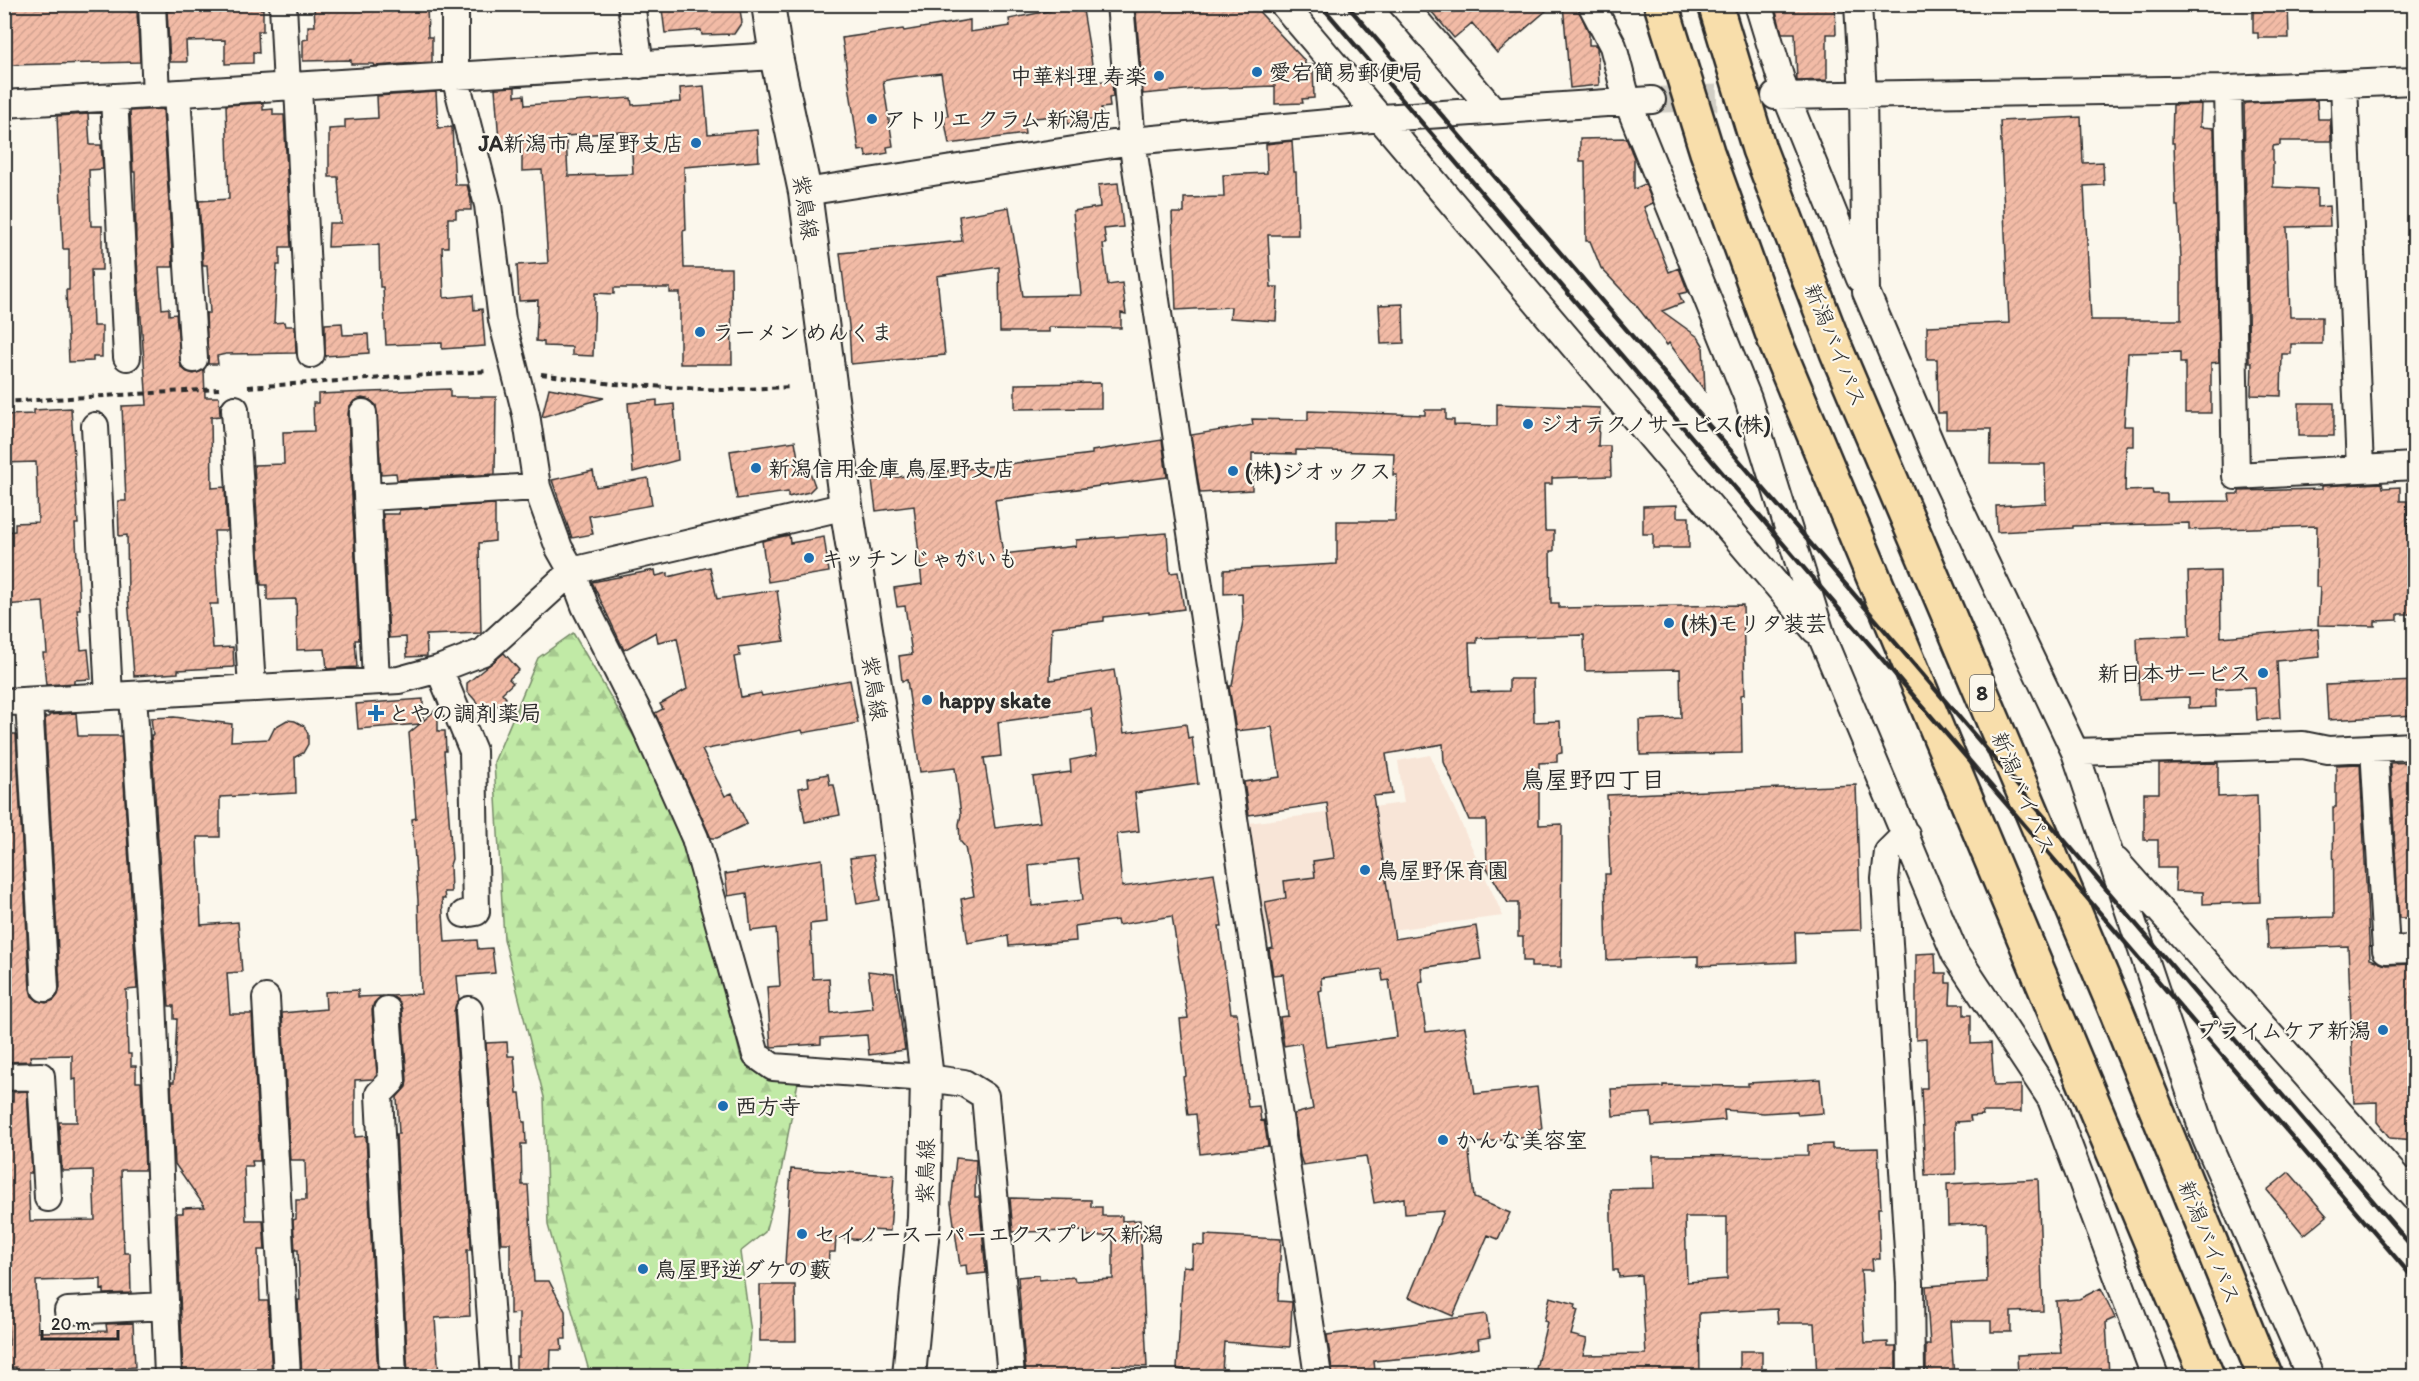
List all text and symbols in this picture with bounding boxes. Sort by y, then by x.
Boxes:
place label: 愛宕簡易郵便局 [1269,59,1423,86]
place label: 中華料理 寿楽 [1010,63,1147,90]
marker: 愛宕簡易郵便局 [1250,65,1264,79]
marker: 中華料理 寿楽 [1152,69,1166,83]
place label: アトリエ クラム 新潟店 [884,106,1113,133]
marker: アトリエ クラム 新潟店 [865,112,879,126]
place label: JA新潟市 鳥屋野支店 [478,130,684,157]
marker: JA新潟市 鳥屋野支店 [689,136,703,150]
street label: 紫鳥線 [787,172,824,242]
street label: 新潟バイパス [1798,279,1873,411]
place label: ラーメン めんくま [712,319,893,346]
marker: ラーメン めんくま [693,325,707,339]
place label: ジオテクノサービス(株) [1540,411,1771,438]
marker: ジオテクノサービス(株) [1521,417,1535,431]
place label: 新潟信用金庫 鳥屋野支店 [768,455,1015,482]
place label: (株)ジオックス [1245,458,1391,485]
marker: 新潟信用金庫 鳥屋野支店 [749,461,763,475]
marker: (株)ジオックス [1226,464,1240,478]
place label: キッチンじゃがいも [821,545,1019,572]
marker: キッチンじゃがいも [802,551,816,565]
place label: (株)モリタ装芸 [1681,610,1827,637]
marker: (株)モリタ装芸 [1662,616,1676,630]
street label: 紫鳥線 [856,653,893,723]
place label: 新日本サービス [2097,660,2251,687]
marker: 新日本サービス [2256,666,2270,680]
road number: 8 [1970,675,1994,711]
place label: happy skate [939,687,1051,714]
marker: happy skate [920,693,934,707]
place label: とやの調剤薬局 [388,700,542,727]
marker: とやの調剤薬局 [369,706,383,720]
street label: 新潟バイパス [1985,727,2062,859]
district label: 鳥屋野四丁目 [1521,765,1665,794]
place label: 鳥屋野保育園 [1377,857,1509,884]
marker: 鳥屋野保育園 [1358,863,1372,877]
place label: プライムケア新潟 [2196,1017,2371,1044]
marker: プライムケア新潟 [2376,1023,2390,1037]
place label: 西方寺 [735,1093,801,1120]
marker: 西方寺 [716,1099,730,1113]
place label: かんな美容室 [1455,1127,1587,1154]
marker: かんな美容室 [1436,1133,1450,1147]
street label: 紫鳥線 [911,1138,940,1204]
street label: 新潟バイパス [2172,1176,2247,1308]
place label: セイノースーパーエクスプレス新潟 [814,1221,1164,1248]
marker: セイノースーパーエクスプレス新潟 [795,1227,809,1241]
place label: 鳥屋野逆ダケの藪 [655,1256,831,1283]
marker: 鳥屋野逆ダケの藪 [636,1262,650,1276]
scale bar [42,1303,118,1341]
text: 20 m [51,1313,91,1335]

